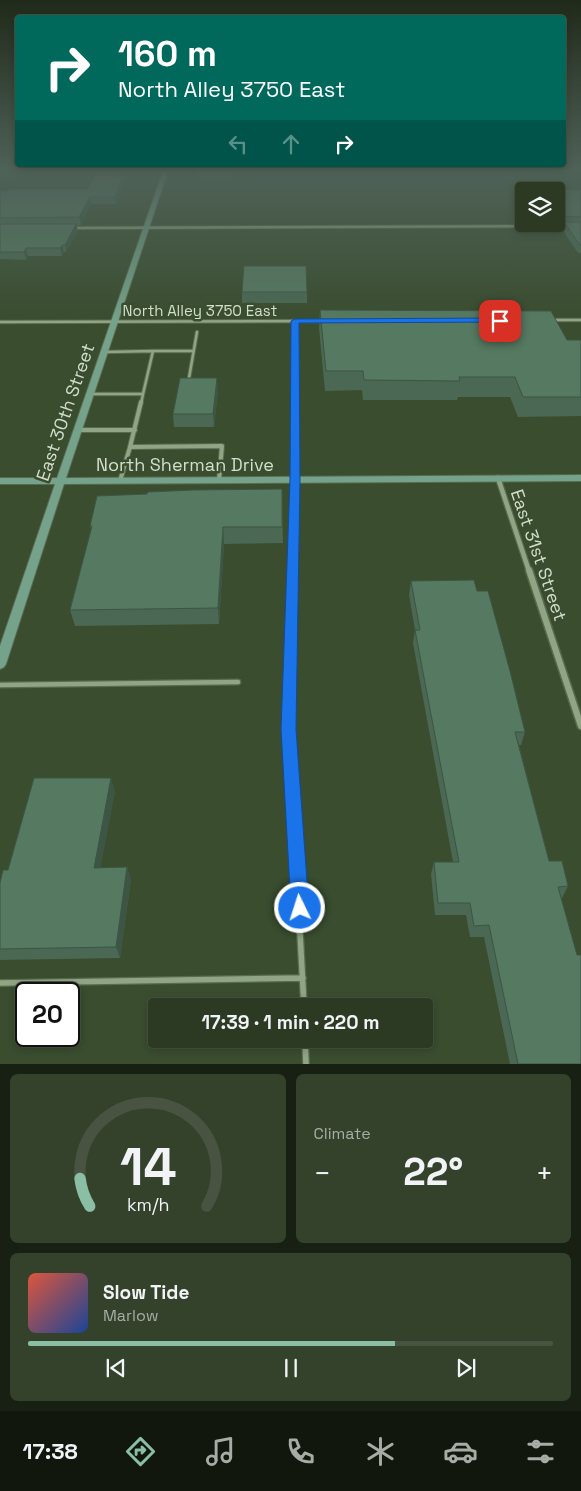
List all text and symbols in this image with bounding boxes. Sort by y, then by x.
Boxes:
text: 160 m [118,32,217,76]
icon: right [35,35,100,100]
text: North Alley 3750 East [118,75,345,103]
icon: left [224,130,252,158]
icon: ahead [277,130,305,158]
icon: right [330,130,358,158]
map controls [515,182,565,232]
button: layers [515,182,565,232]
pin [479,300,521,342]
street label: North Alley 3750 East [123,301,278,320]
icon: arrive [486,307,514,335]
street label: East 30th Street [31,340,99,484]
street label: North Sherman Drive [96,453,274,476]
street label: East 31st Street [506,486,572,624]
position arrow [273,881,325,933]
speed limit sign: 20 [15,982,80,1047]
text: 17:39 · 1 min · 220 m [202,1010,380,1035]
text: Climate [314,1123,371,1144]
text: 14 [119,1134,176,1200]
text: 22° [403,1148,463,1196]
text: − [314,1155,331,1191]
text: + [536,1155,553,1191]
text: km/h [126,1193,169,1216]
text: Slow Tide [103,1280,189,1305]
text: Marlow [103,1305,159,1326]
icon: previous [102,1354,130,1382]
icon: pause [277,1354,305,1382]
icon: next [452,1354,480,1382]
icon: directions [123,1434,158,1469]
icon: music [203,1434,238,1469]
icon: phone [283,1434,318,1469]
icon: climate [363,1434,398,1469]
icon: car [443,1434,478,1469]
icon: filters [523,1434,558,1469]
text: 17:38 [23,1437,78,1465]

